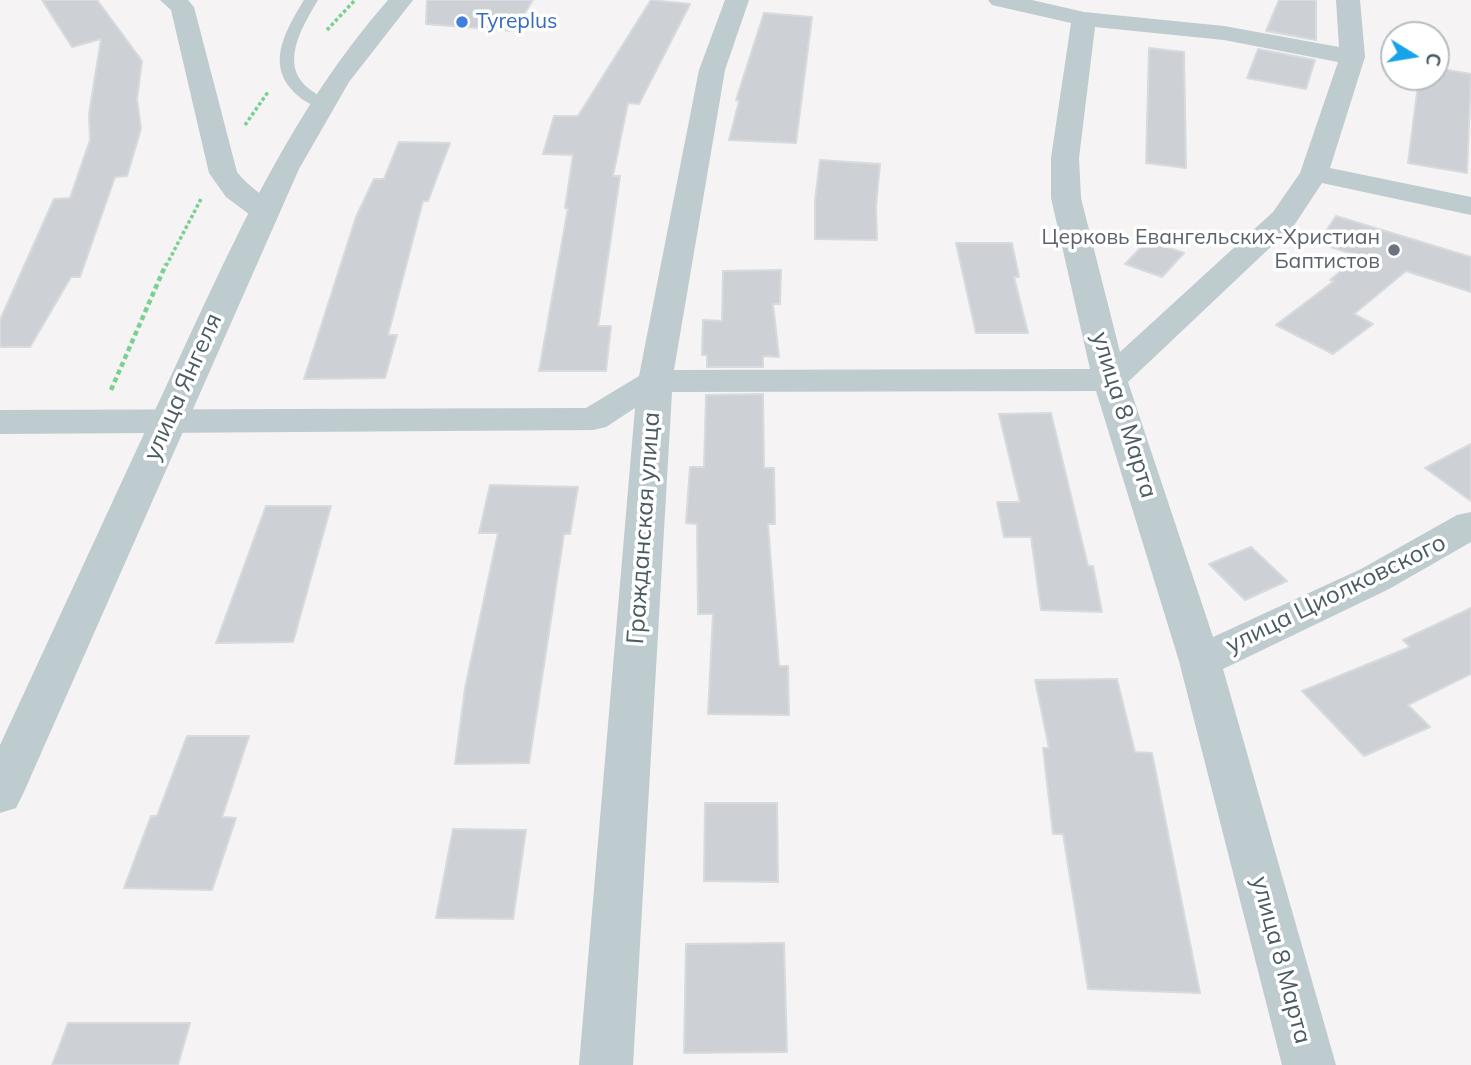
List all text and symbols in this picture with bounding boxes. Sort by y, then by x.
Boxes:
place label: Tyreplus [476,9,557,35]
marker: Tyreplus [454,14,470,30]
north arrow [1380,21,1450,91]
text: С [1421,51,1447,68]
place label: Церковь Евангельских-Христиан Баптистов [1042,225,1380,275]
marker: Церковь Евангельских-Христиан Баптистов [1386,242,1402,258]
street label: улица Янгеля [138,309,228,465]
street label: улица 8 Марта [1085,328,1163,502]
street label: Гражданская улица [622,411,666,645]
street label: улица Циолковского [1221,528,1451,660]
street label: улица 8 Марта [1245,873,1317,1047]

